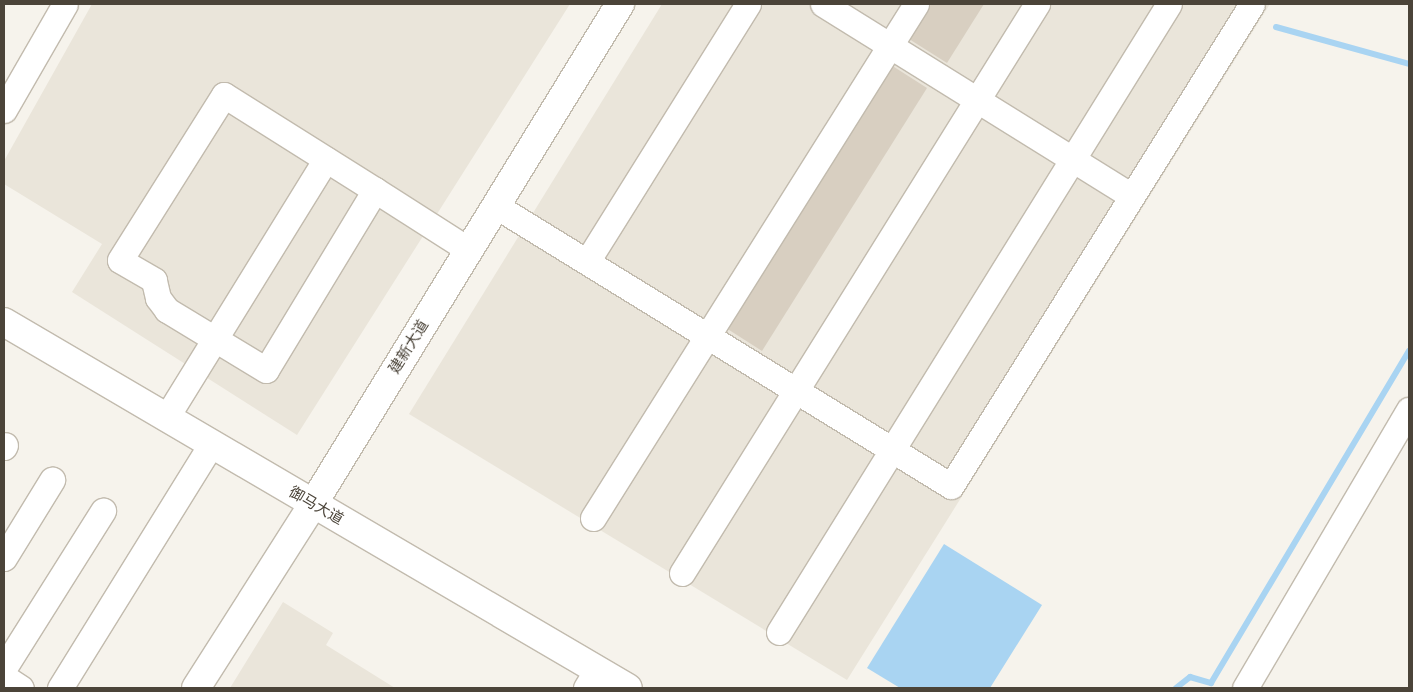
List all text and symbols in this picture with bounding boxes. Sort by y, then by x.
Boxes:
street label: 建新大道 [385,317,433,377]
street label: 御马大道 [286,483,346,529]

